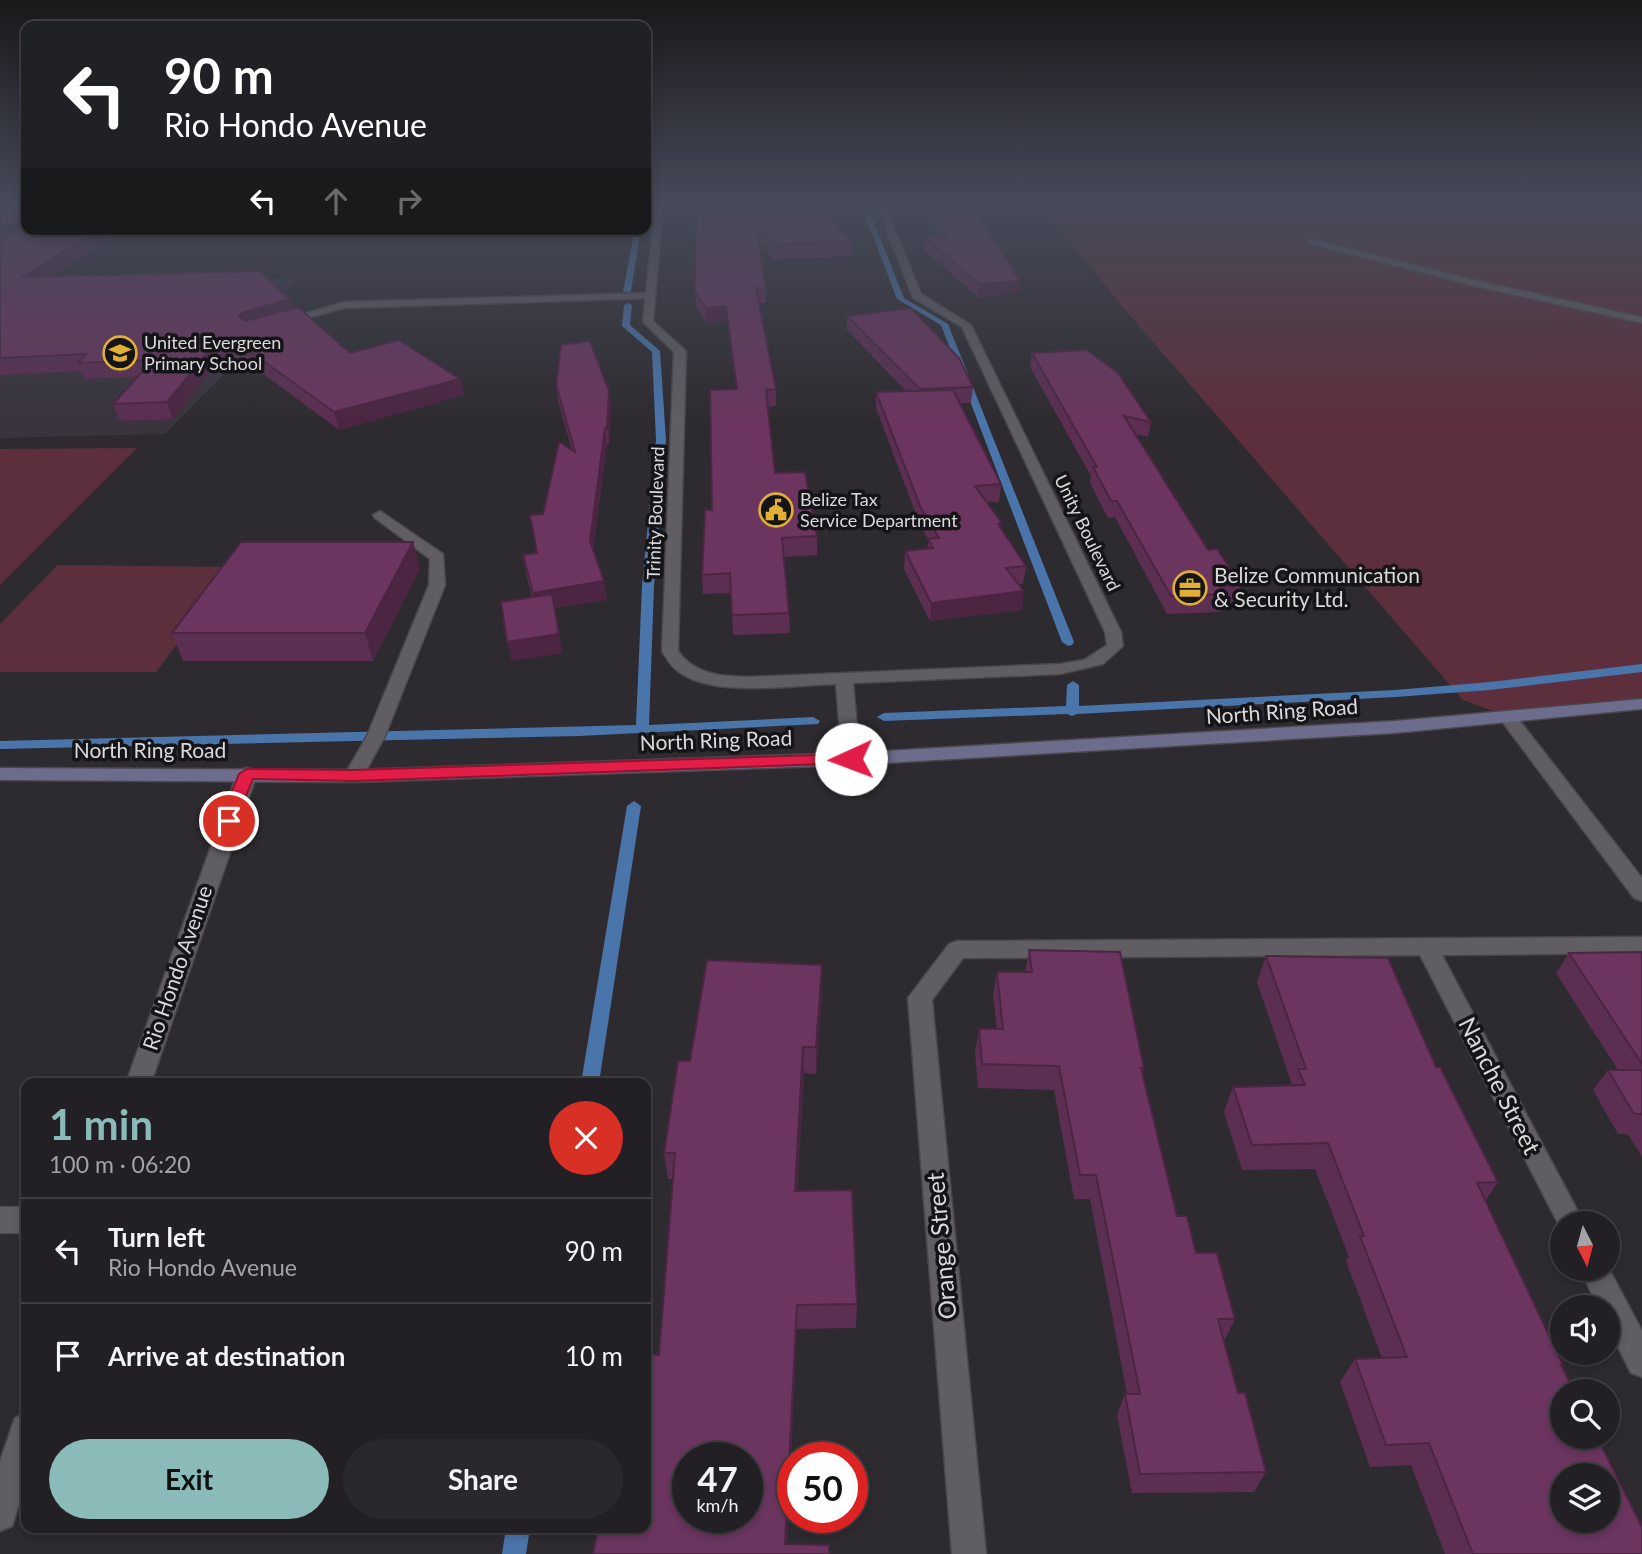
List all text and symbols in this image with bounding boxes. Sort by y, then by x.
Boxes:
text: 90 m [164,46,274,104]
icon: left [49,49,140,140]
text: Rio Hondo Avenue [164,105,427,144]
icon: left [244,182,282,220]
icon: ahead [317,182,355,220]
icon: right [390,182,428,220]
place label: United Evergreen Primary School [144,331,281,374]
school or university icon: United Evergreen Primary School [101,334,139,372]
street label: Trinity Boulevard [642,446,668,580]
street label: Unity Boulevard [1050,471,1126,594]
place label: Belize Tax Service Department [800,488,958,531]
public building icon: Belize Tax Service Department [757,491,795,529]
place label: Belize Communication & Security Ltd. [1214,562,1420,611]
office icon: Belize Communication & Security Ltd. [1171,569,1209,607]
street label: North Ring Road [1205,693,1359,728]
position arrow [814,722,888,796]
street label: North Ring Road [639,724,793,755]
street label: North Ring Road [74,737,226,762]
pin [199,791,259,851]
icon: arrive [210,802,248,840]
street label: Rio Hondo Avenue [137,882,216,1053]
street label: Nanche Street [1453,1012,1548,1159]
text: 1 min [49,1099,153,1149]
button: close [549,1101,623,1175]
text: 100 m · 06:20 [49,1150,191,1178]
street label: Orange Street [920,1171,961,1321]
north arrow [1550,1211,1620,1281]
map controls [1550,1211,1620,1533]
text: Turn left [108,1221,205,1253]
icon: left [49,1232,87,1270]
text: 90 m [565,1235,623,1267]
text: Rio Hondo Avenue [108,1253,297,1281]
button: sound [1550,1295,1620,1365]
icon: arrive [49,1337,87,1375]
text: Arrive at destination [108,1340,345,1372]
text: 10 m [565,1340,623,1372]
button: search [1550,1379,1620,1449]
button: Exit [49,1439,329,1519]
button: Share [343,1439,623,1519]
speed limit sign: 50 [777,1442,868,1533]
text: 47 [697,1457,738,1499]
button: layers [1550,1463,1620,1533]
text: km/h [696,1494,739,1516]

